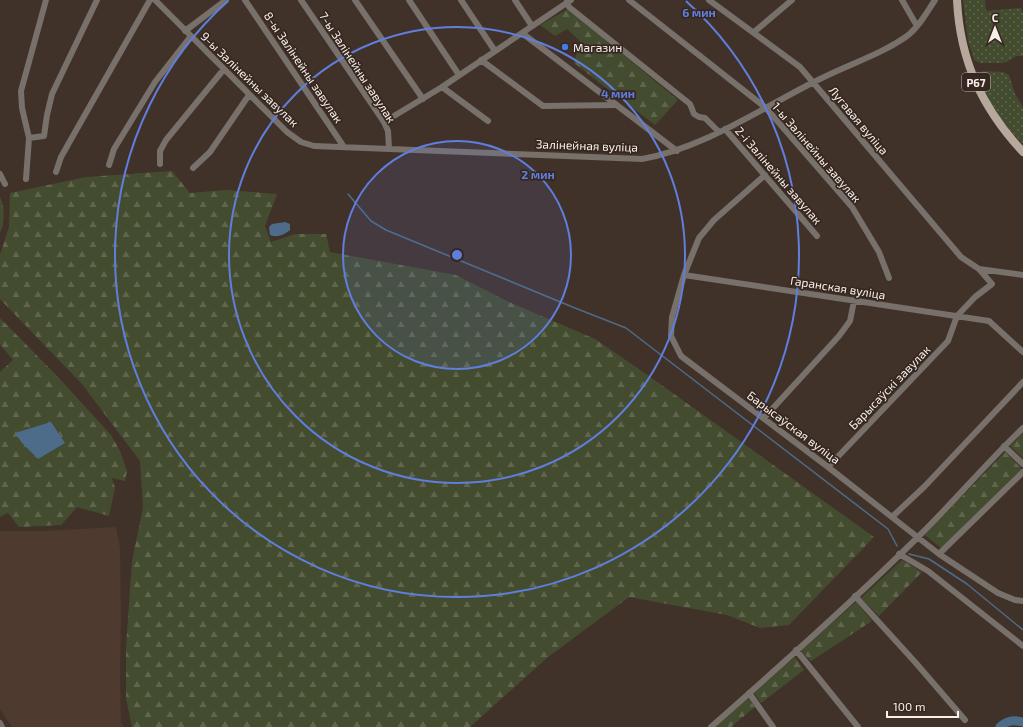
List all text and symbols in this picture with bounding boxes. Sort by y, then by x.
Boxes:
text: 6 мин [682,5,716,19]
north arrow [975,8,1015,48]
street label: 8-ы Залінейны завулак [261,9,347,126]
street label: 7-ы Залінейны завулак [316,9,399,126]
text: С [992,11,999,24]
street label: 9-ы Залінейны завулак [198,29,302,130]
place label: Магазин [573,40,622,54]
marker: Магазин [560,42,570,52]
road number: Р67 [962,73,990,91]
street label: Лугавая вуліца [826,83,892,158]
text: 4 мин [601,86,635,100]
street label: 1-ы Залінейны завулак [769,99,865,206]
street label: 2-і Залінейны завулак [732,123,826,228]
street label: Залінейная вуліца [536,136,638,155]
text: 2 мин [521,167,555,181]
centre of rings [450,248,464,262]
street label: Гаранская вуліца [789,273,887,302]
street label: Барысаўскі завулак [845,342,934,433]
street label: Барысаўская вуліца [744,388,843,467]
scale bar [887,693,958,719]
text: 100 m [893,699,925,713]

